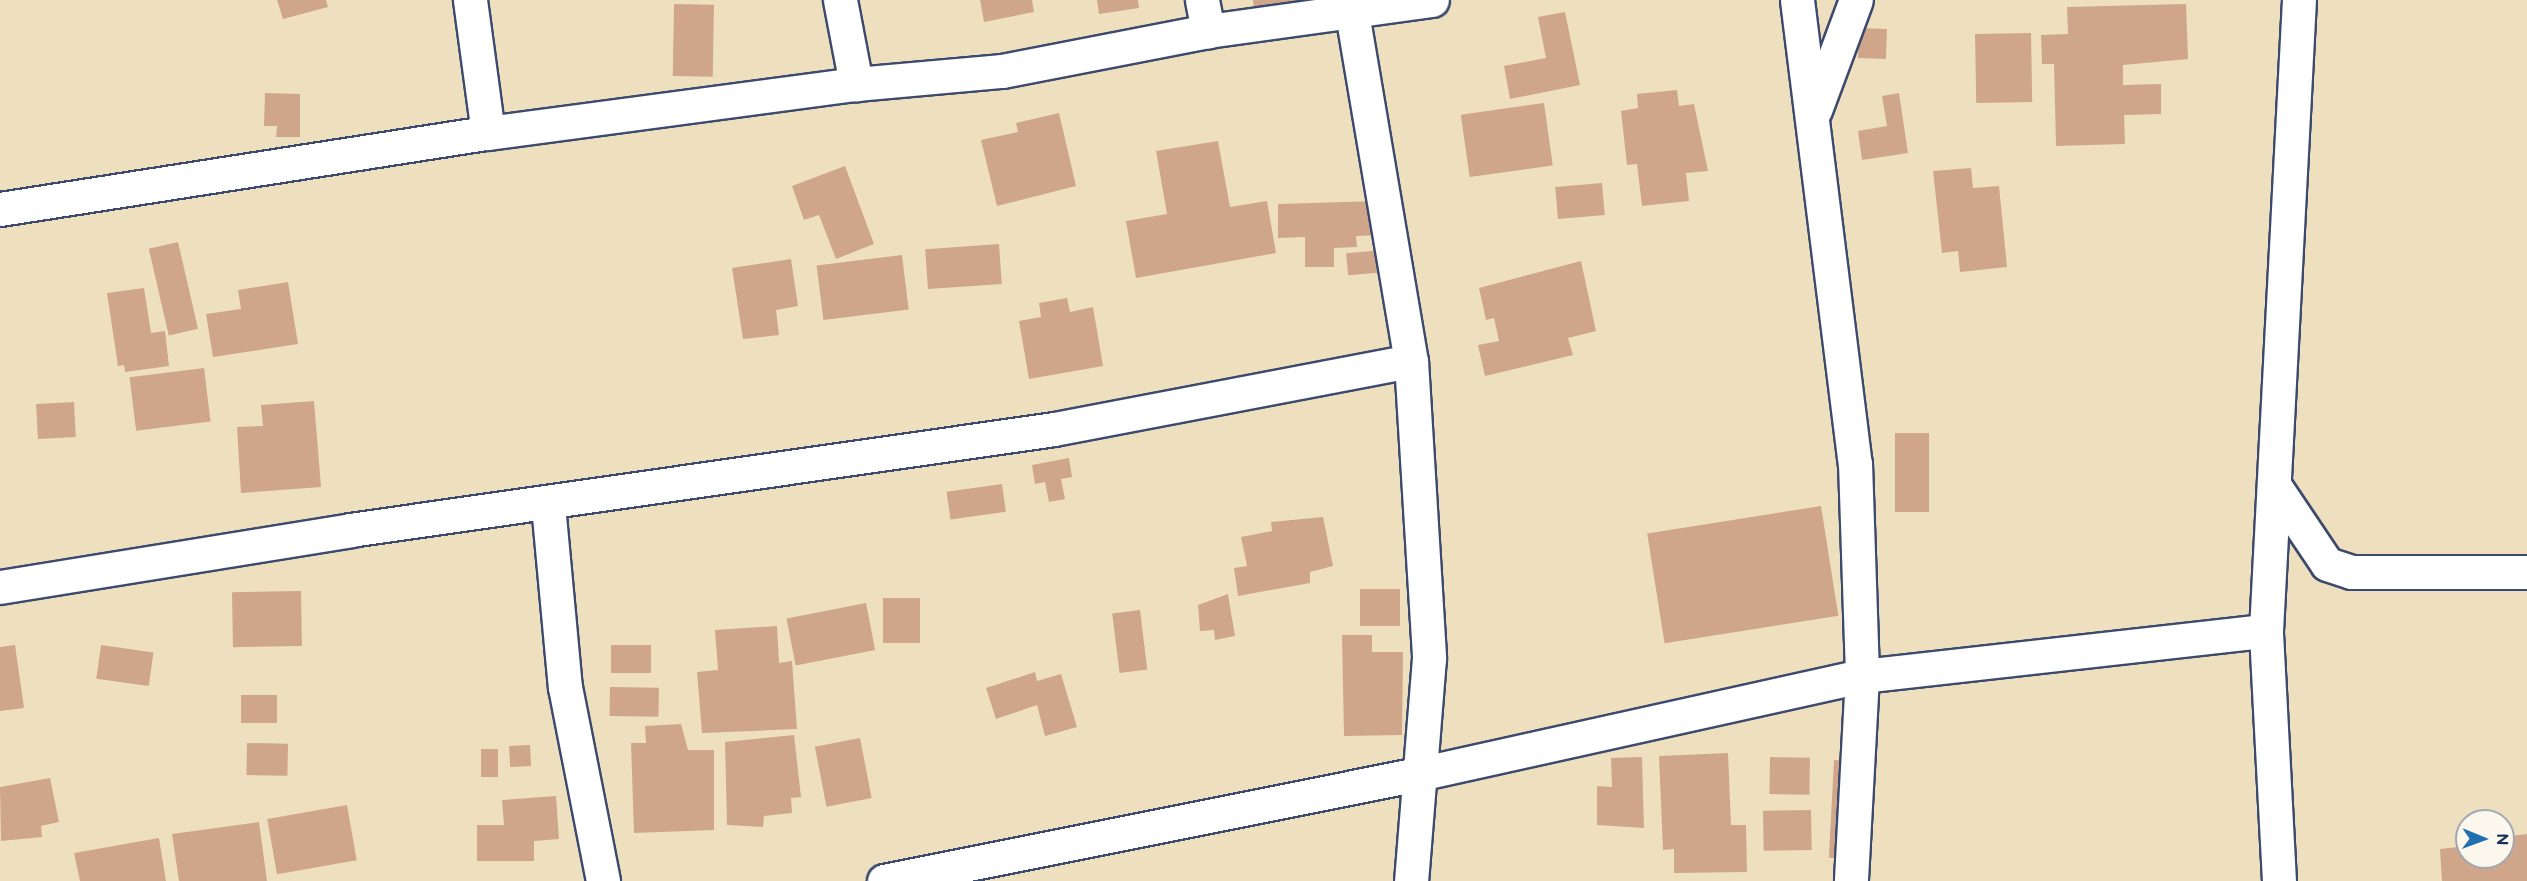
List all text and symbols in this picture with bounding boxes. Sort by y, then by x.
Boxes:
north arrow [2455,809,2515,869]
text: N [2492,833,2511,845]

